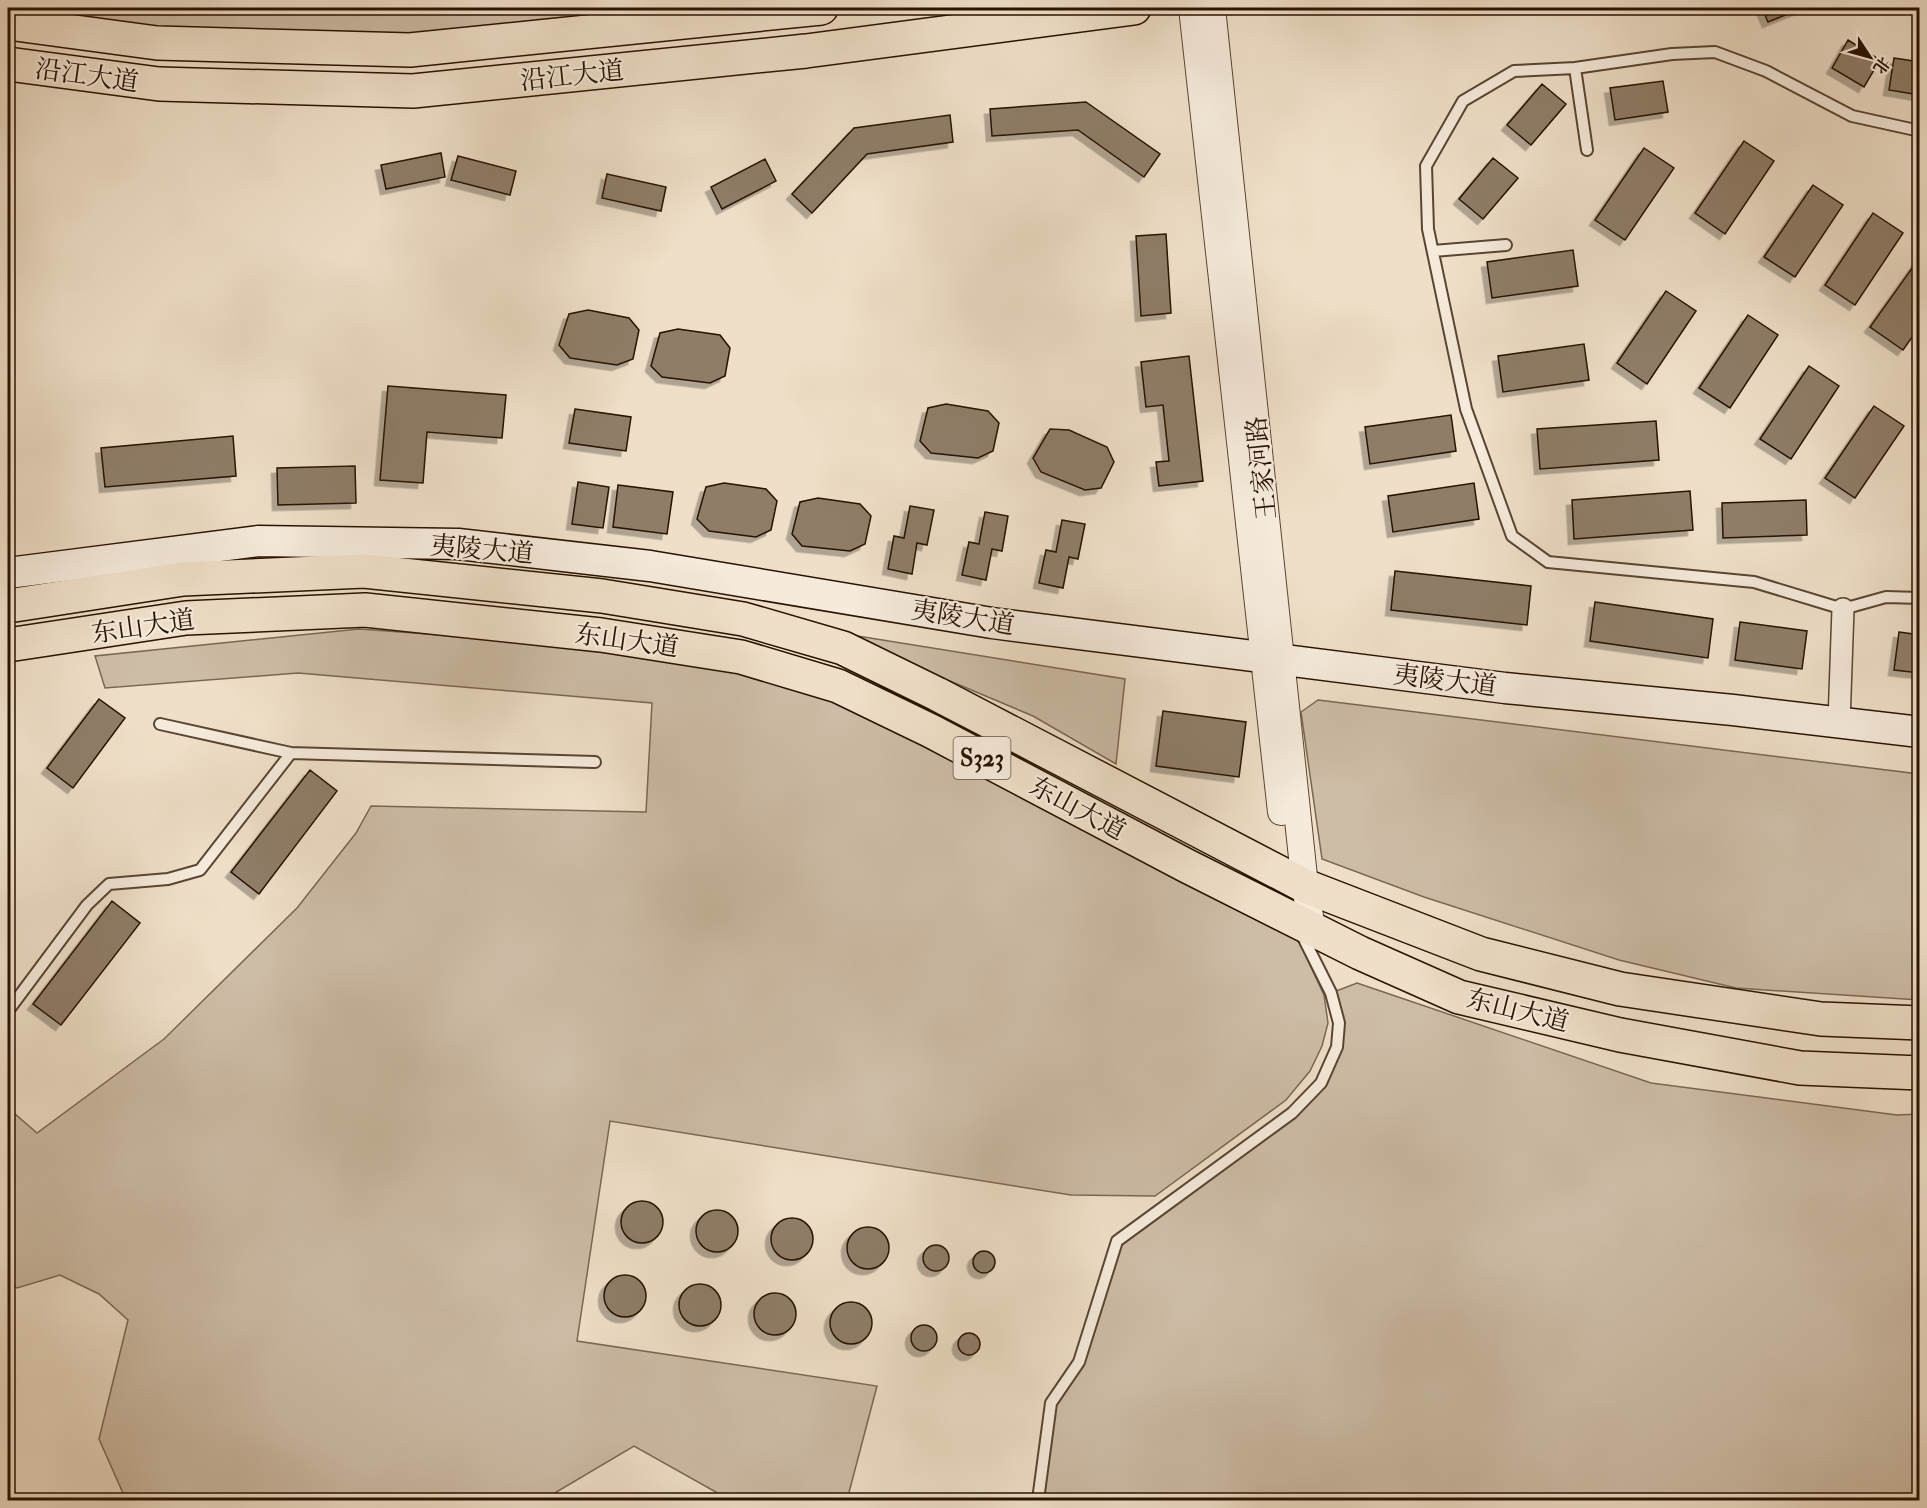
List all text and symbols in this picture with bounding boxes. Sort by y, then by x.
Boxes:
north arrow [1840,27,1900,87]
street label: 沿江大道 [33,53,141,99]
text: 北 [1869,53,1894,78]
street label: 沿江大道 [519,55,625,97]
street label: 王家河路 [1241,415,1283,521]
street label: 夷陵大道 [429,530,535,570]
street label: 夷陵大道 [909,594,1017,642]
street label: 东山大道 [89,604,197,650]
street label: 东山大道 [573,618,681,664]
street label: 夷陵大道 [1391,659,1498,703]
road number: S323 [954,737,1010,779]
street label: 东山大道 [1024,770,1131,847]
street label: 东山大道 [1463,983,1572,1039]

